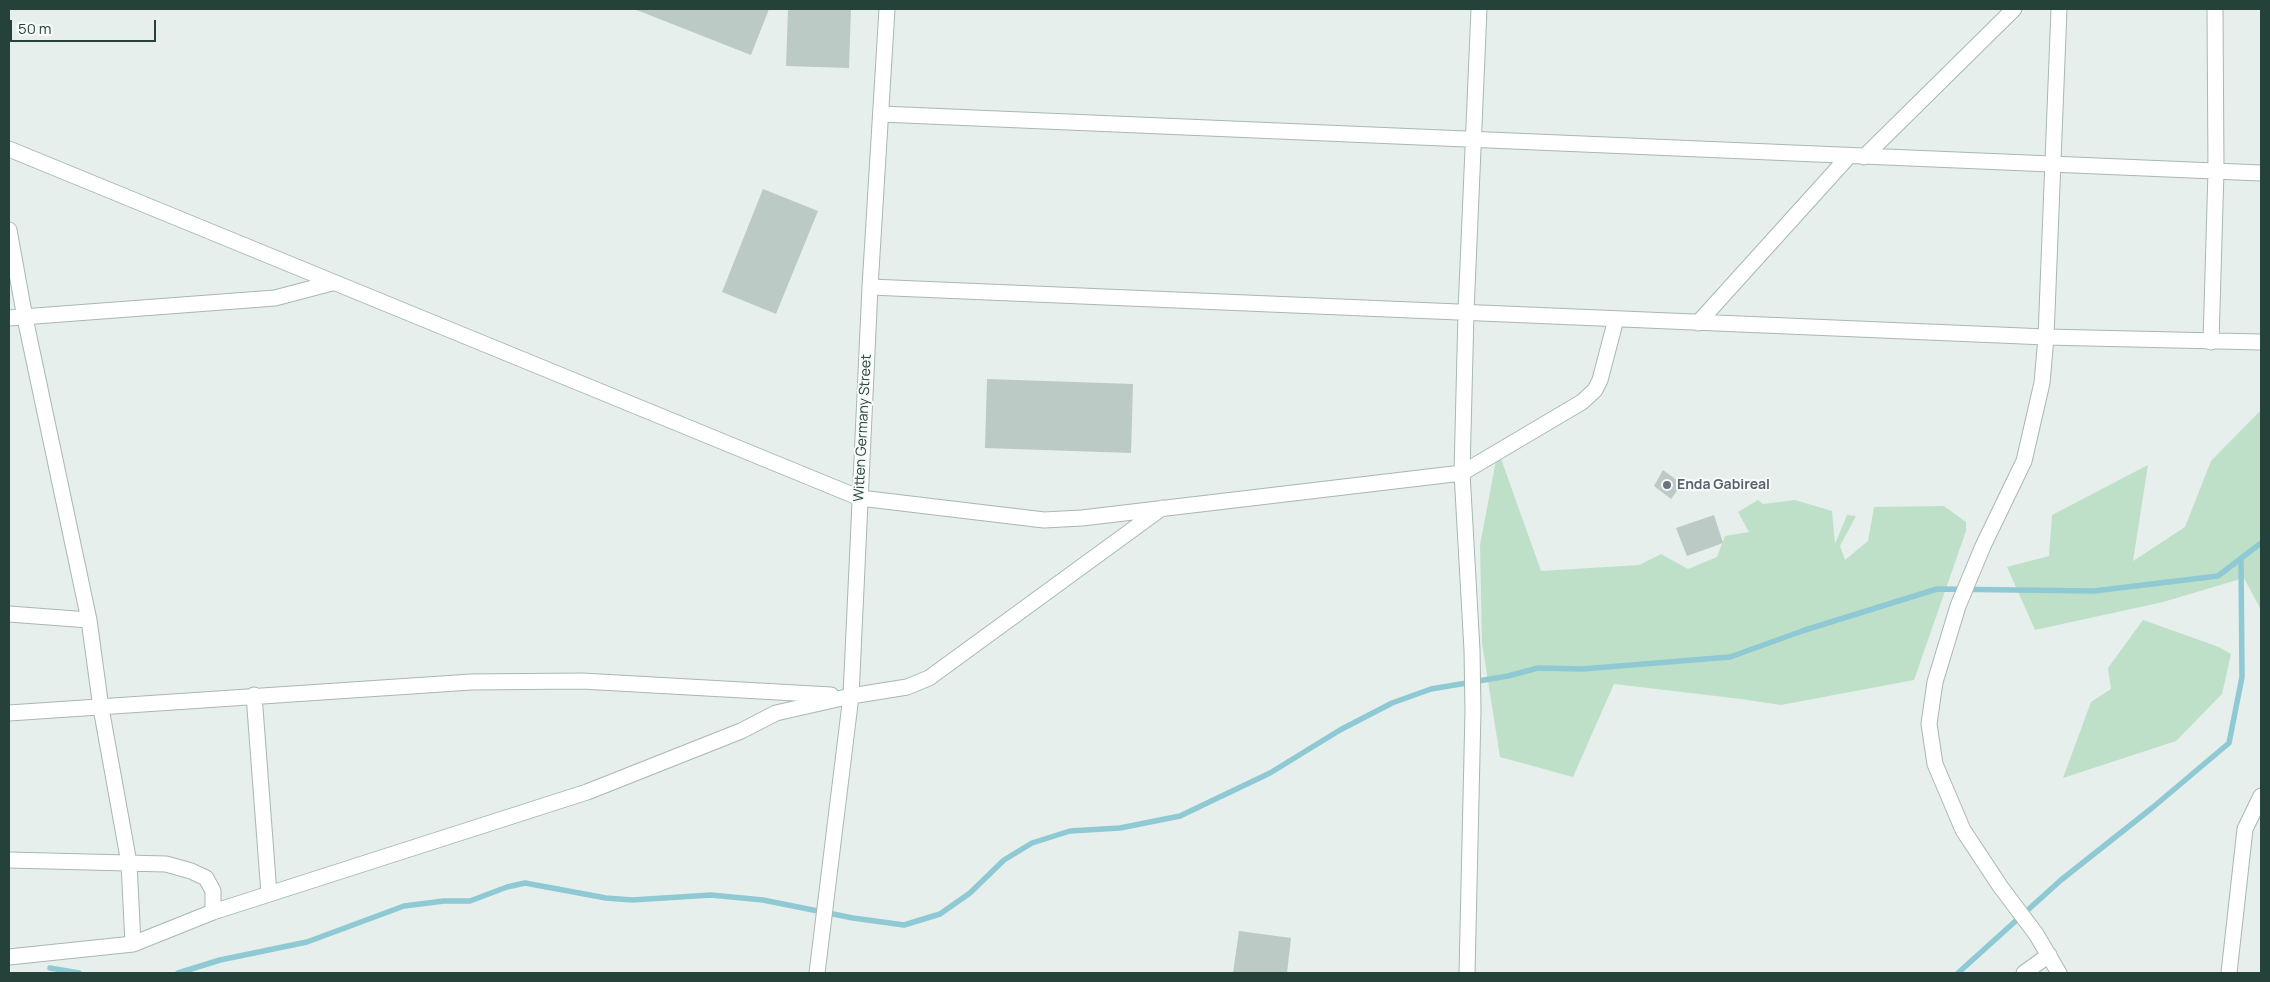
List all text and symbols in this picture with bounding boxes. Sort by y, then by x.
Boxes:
scale bar [12,10,159,42]
text: 50 m [18,18,52,39]
street label: Witten Germany Street [851,354,875,502]
place label: Enda Gabireal [1677,477,1770,493]
marker: Enda Gabireal [1661,479,1673,491]

